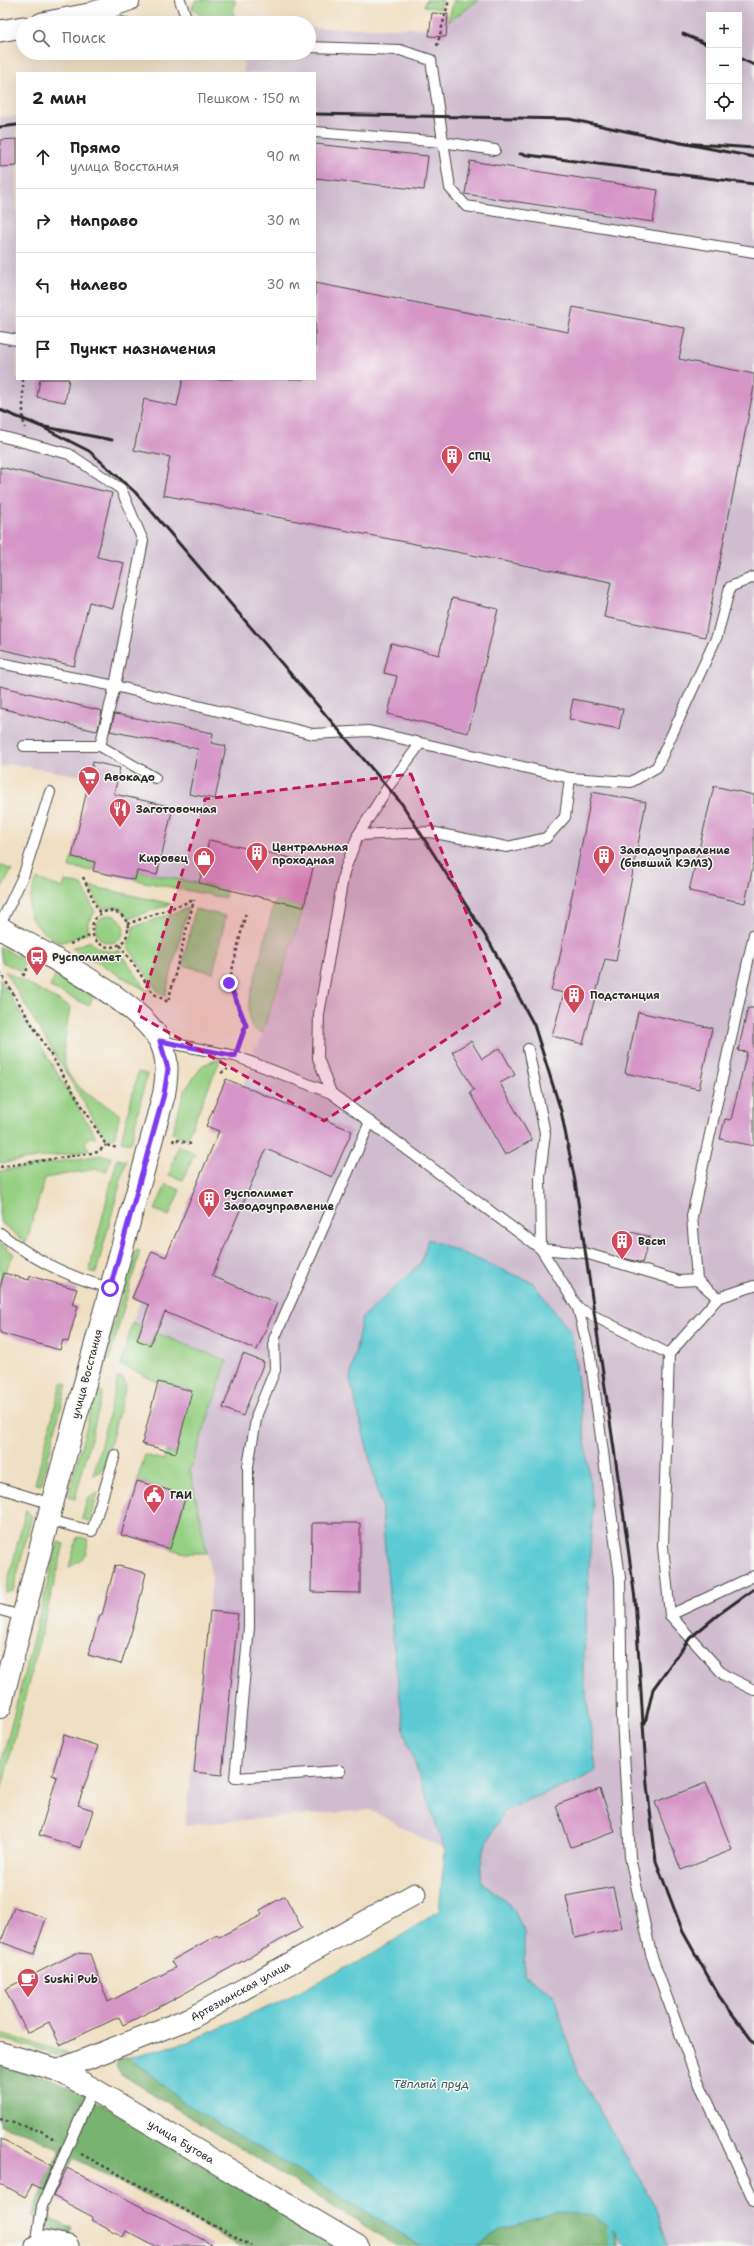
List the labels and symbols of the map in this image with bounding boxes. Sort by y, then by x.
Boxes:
building icon: СПЦ [439,443,465,476]
place label: СПЦ [468,449,490,464]
supermarket icon: Авокадо [76,764,102,797]
place label: Авокадо [104,770,155,785]
restaurant icon: Заготовочная [107,796,133,829]
place label: Заготовочная [136,802,217,817]
building icon: Центральная проходная [244,840,270,873]
place label: Центральная проходная [272,840,349,868]
building icon: Заводоуправление (бывший КЭМЗ) [591,843,617,876]
place label: Заводоуправление (бывший КЭМЗ) [620,843,731,871]
shop icon: Кировец [191,845,217,878]
place label: Кировец [139,851,189,866]
bus stop icon: Русполимет [24,944,50,977]
place label: Русполимет [52,950,122,965]
route end [220,974,238,992]
building icon: Подстанция [561,982,587,1015]
place label: Подстанция [590,988,660,1003]
building icon: Русполимет Заводоуправление [196,1186,222,1219]
place label: Русполимет Заводоуправление [224,1186,335,1214]
building icon: Весы [609,1228,635,1261]
place label: Весы [638,1234,666,1249]
route start [101,1279,119,1297]
street label: улица Восстания [68,1327,106,1421]
public building icon: ГАИ [141,1482,167,1515]
place label: ГАИ [170,1488,192,1503]
street label: Артезианская улица [188,1957,293,2025]
cafe icon: Sushi Pub [15,1966,41,1999]
place label: Sushi Pub [44,1972,98,1987]
water label: Тёплый пруд [393,2076,469,2092]
street label: улица Бутова [145,2116,217,2167]

